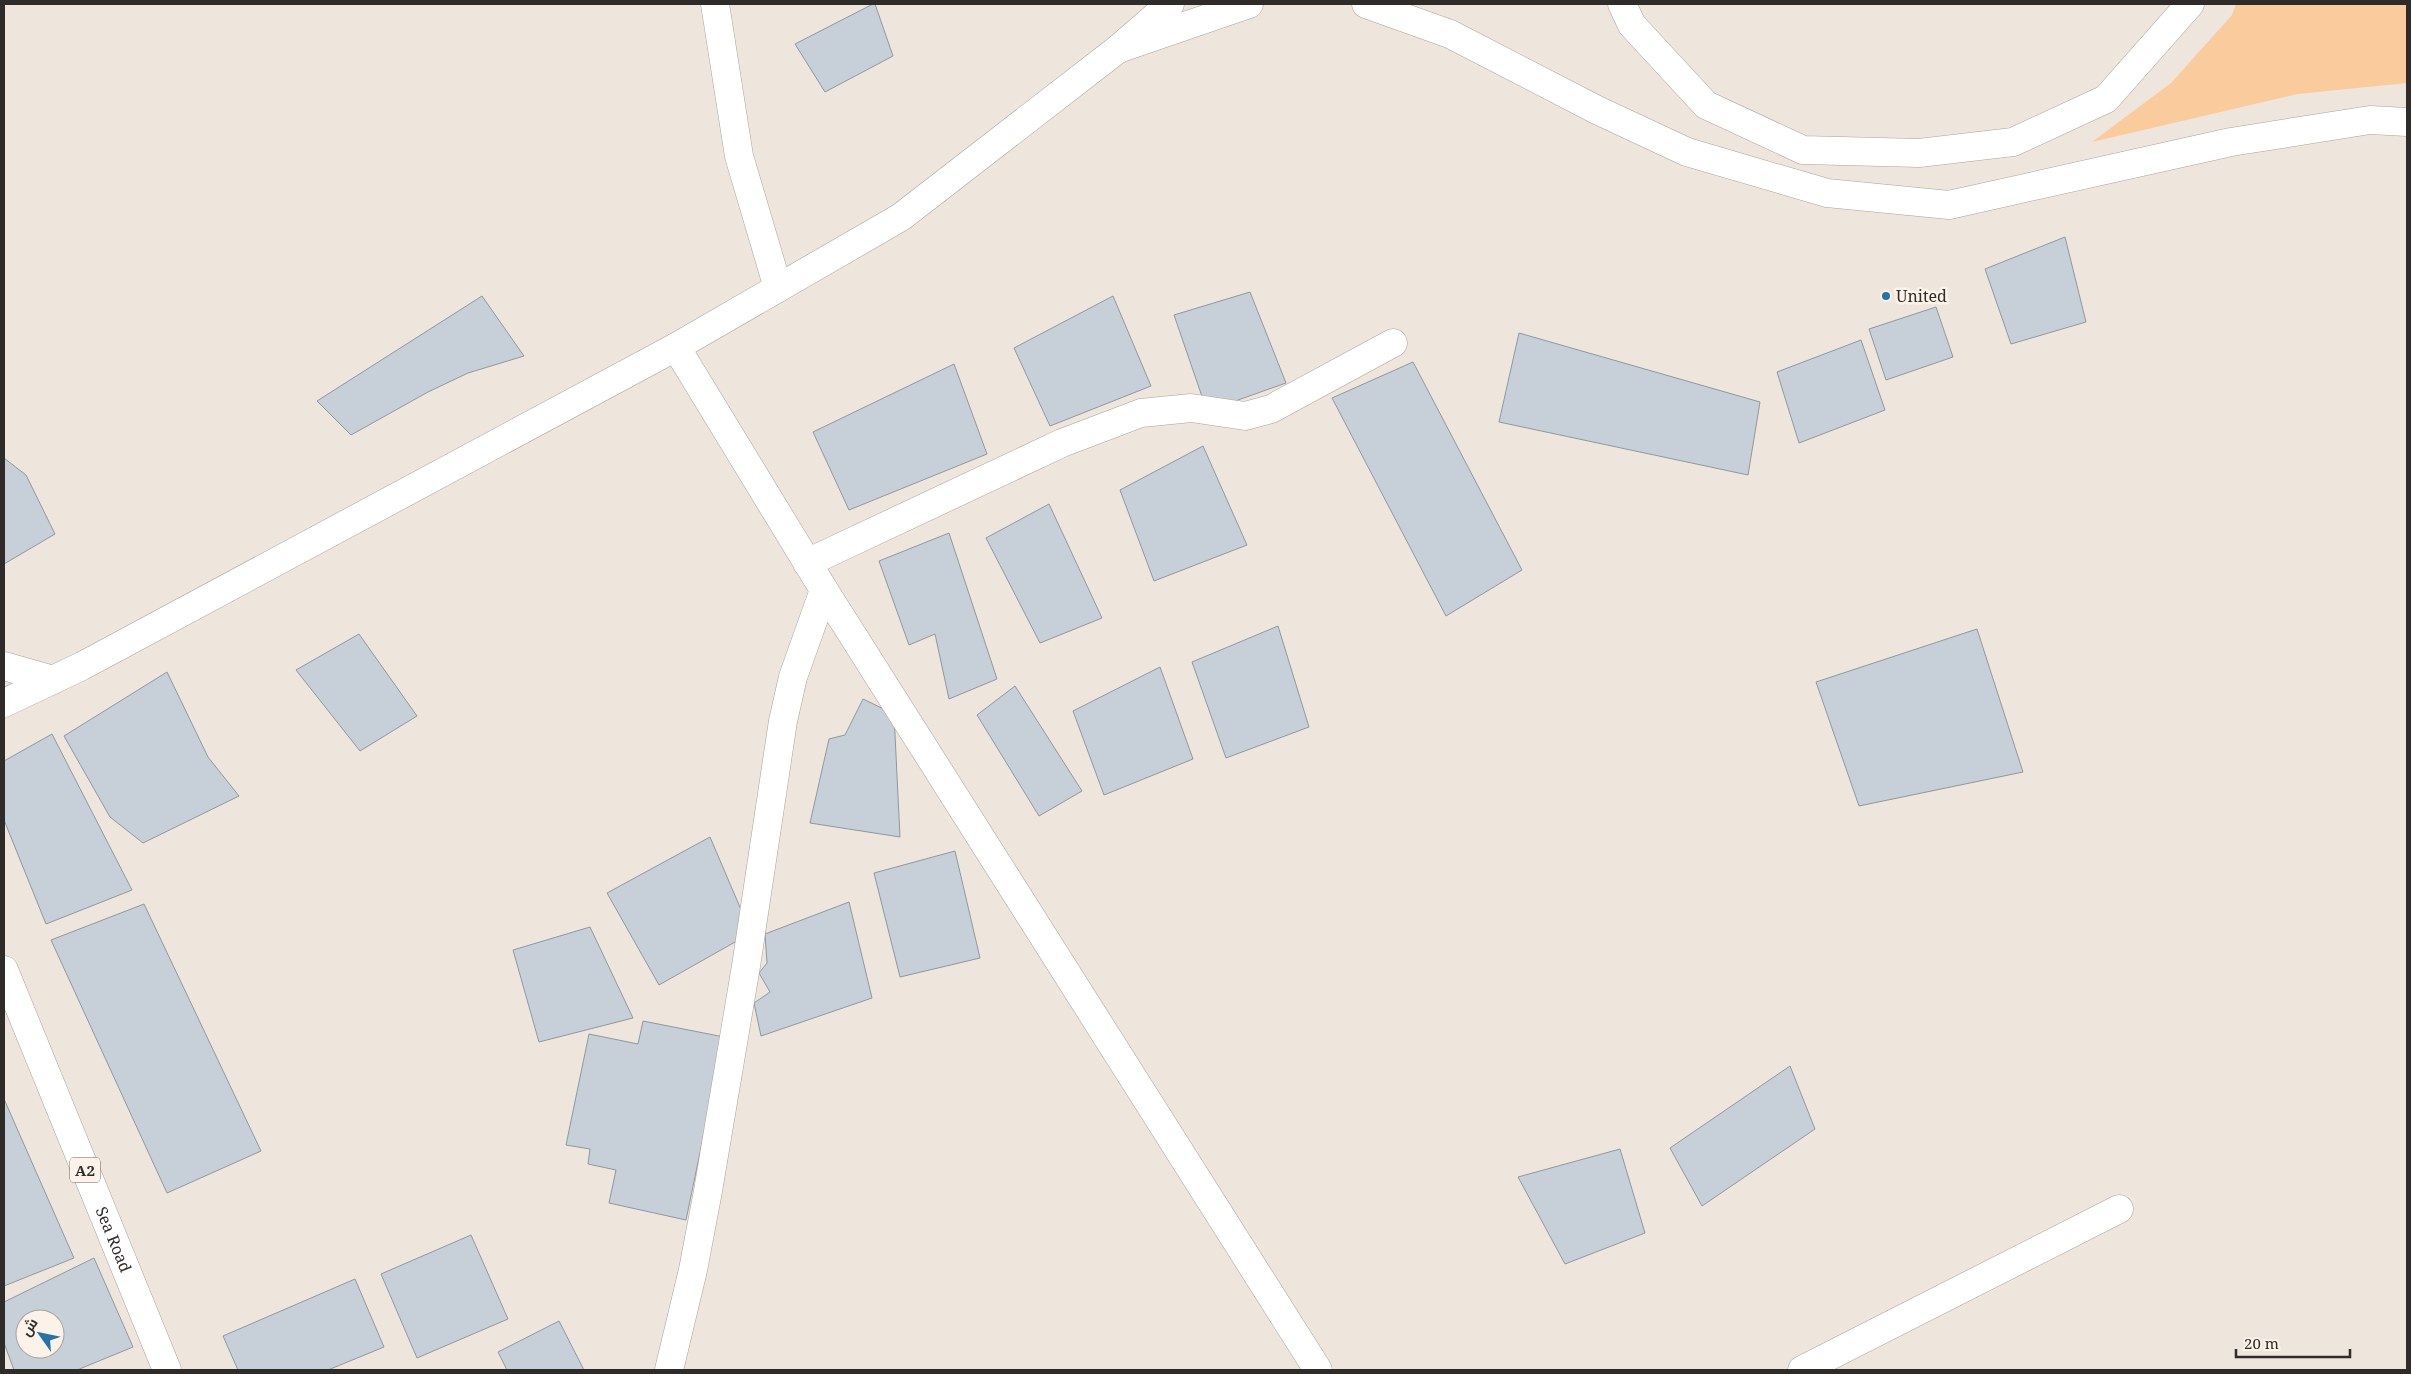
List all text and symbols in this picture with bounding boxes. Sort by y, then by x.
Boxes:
place label: United [1896,285,1947,307]
marker: United [1880,290,1892,302]
road number: A2 [70,1158,100,1182]
street label: Sea Road [91,1203,137,1276]
north arrow [15,1309,65,1359]
text: ش [16,1314,42,1339]
scale bar [2236,1326,2350,1358]
text: 20 m [2244,1333,2279,1353]

